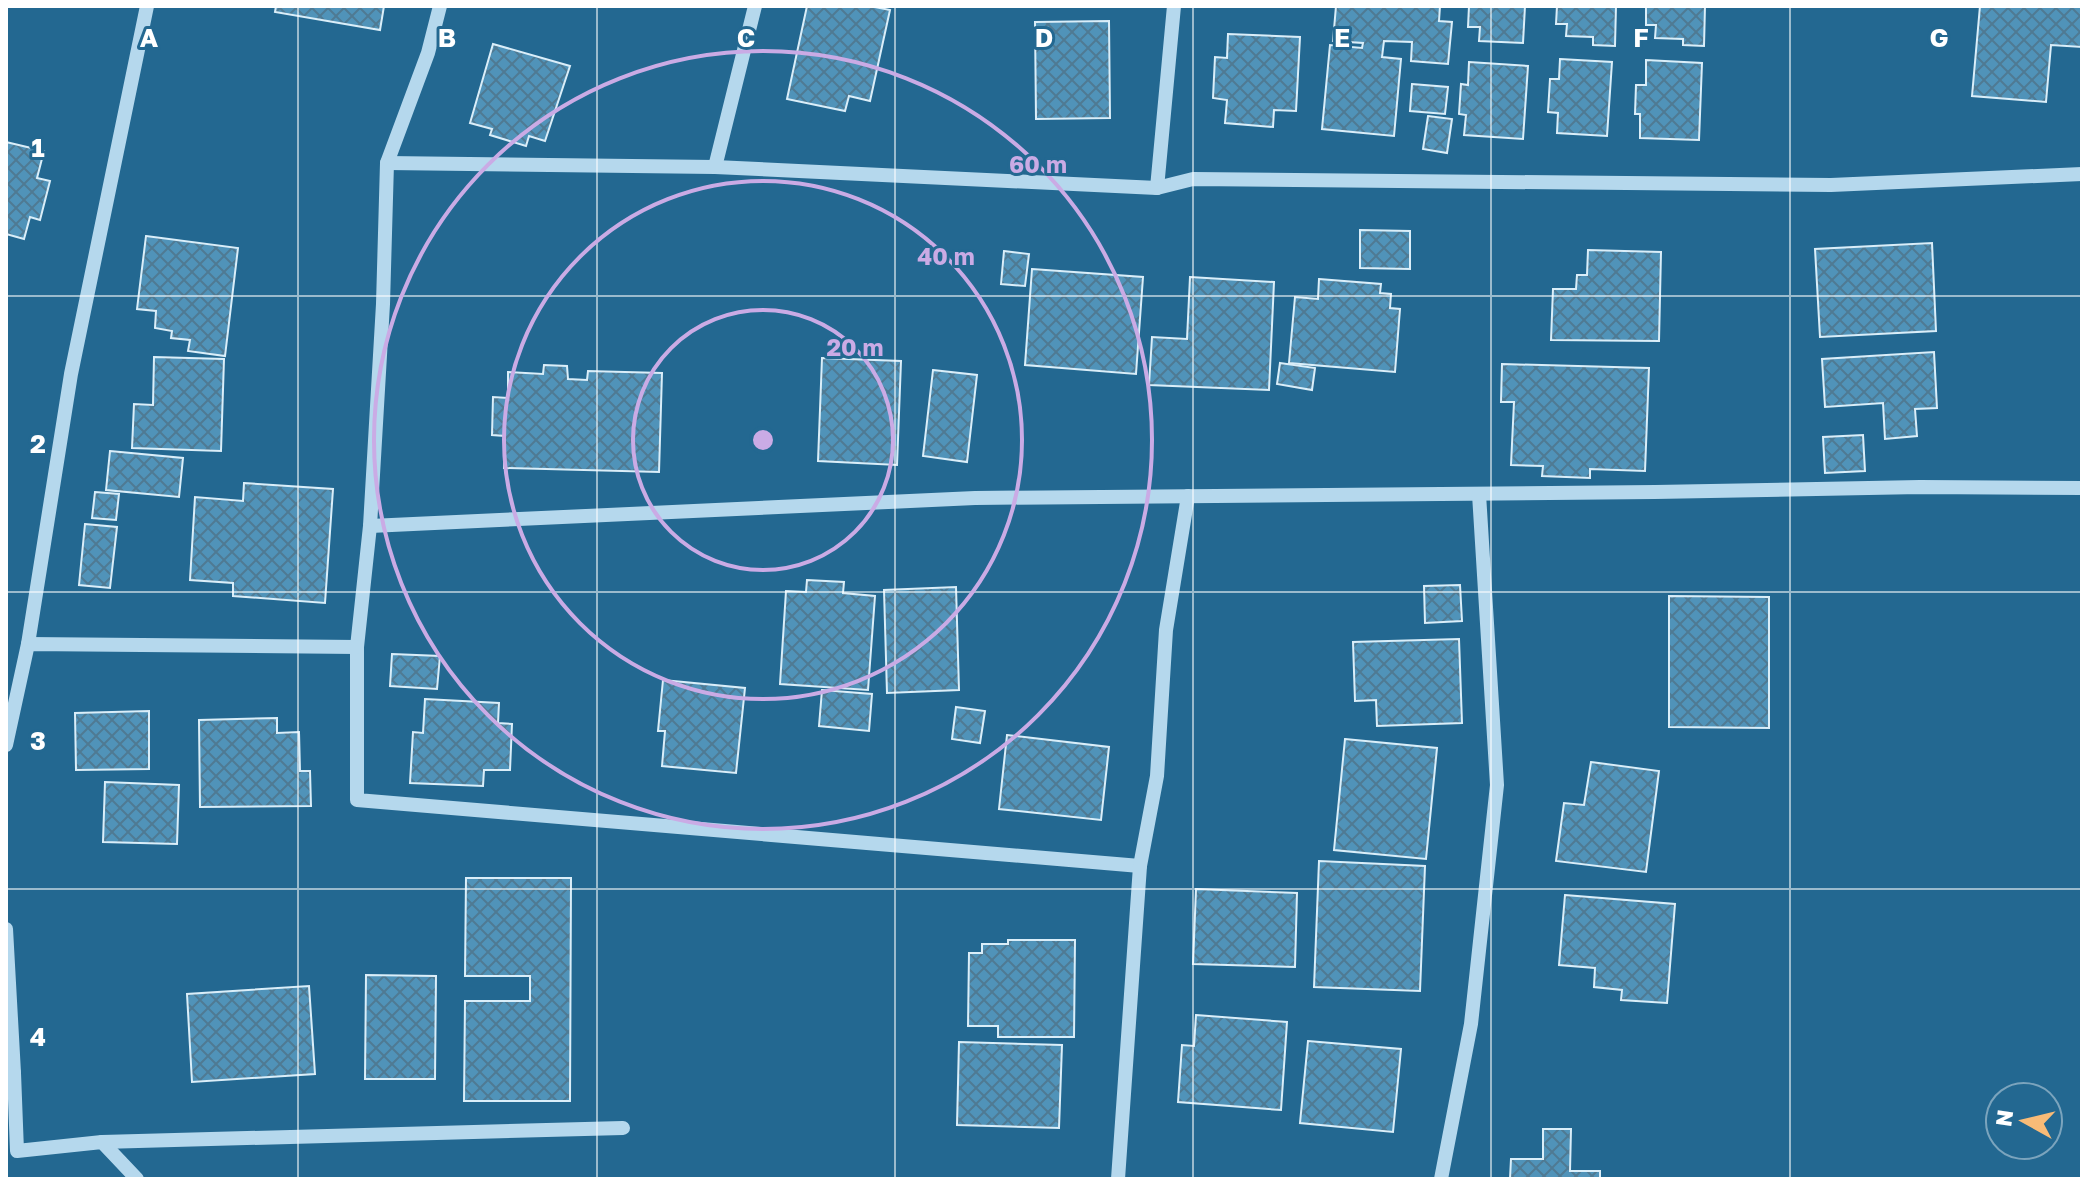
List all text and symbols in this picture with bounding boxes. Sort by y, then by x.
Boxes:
text: A [140,22,159,53]
text: B [438,22,456,53]
text: C [737,22,755,53]
text: D [1035,22,1053,53]
text: E [1334,22,1350,53]
text: F [1633,22,1649,53]
text: G [1929,22,1949,53]
text: 1 [31,132,45,163]
text: 60 m [1009,149,1067,178]
text: 40 m [917,241,975,270]
text: 20 m [826,332,884,361]
centre of rings [749,426,777,454]
text: 2 [30,428,46,459]
text: 3 [30,725,46,756]
text: 4 [30,1021,46,1052]
north arrow [1984,1081,2064,1161]
text: N [1989,1108,2018,1128]

